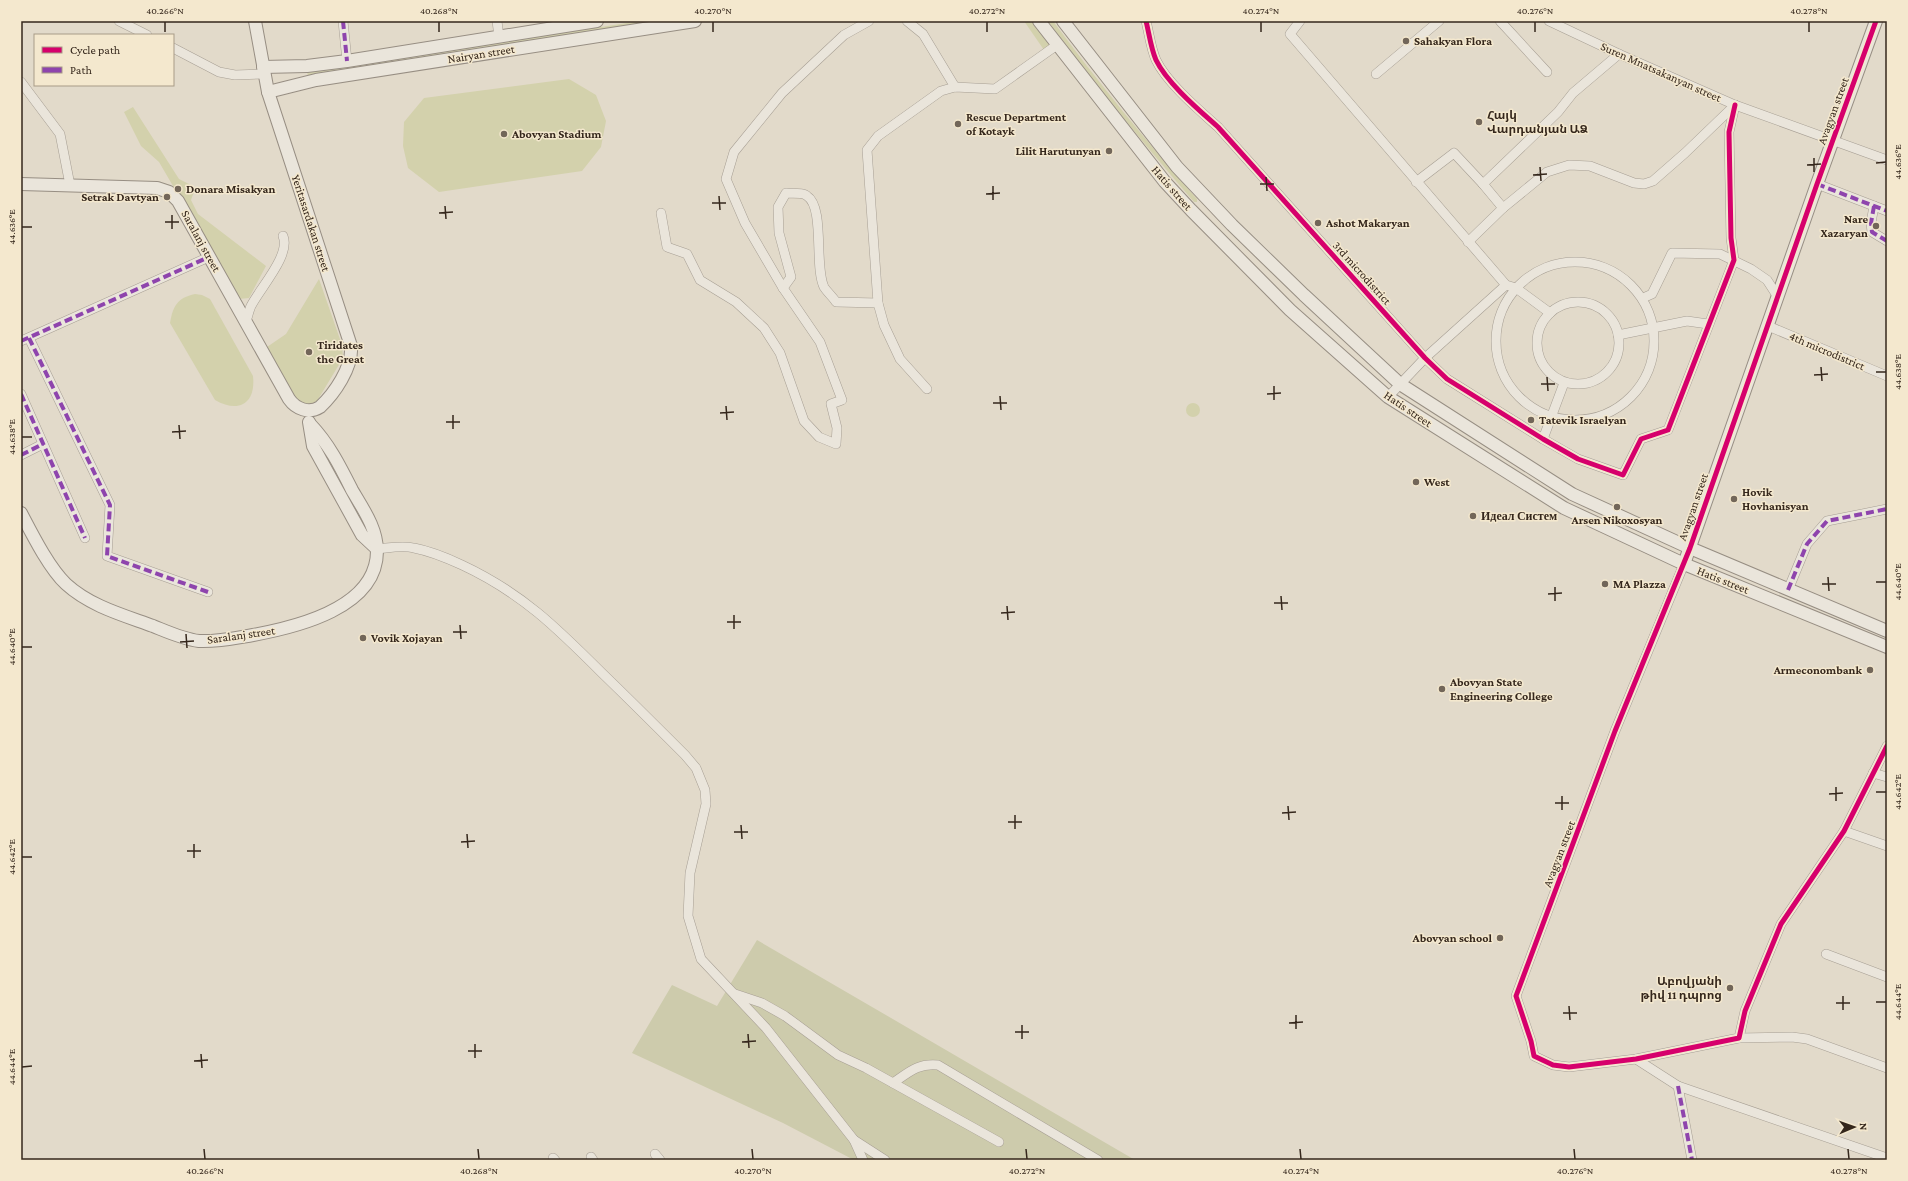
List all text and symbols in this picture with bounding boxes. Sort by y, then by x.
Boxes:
text: 40.266°N [146,5,184,16]
text: 40.268°N [420,5,458,16]
text: 40.270°N [694,5,732,16]
text: 40.272°N [969,5,1006,16]
text: 40.274°N [1243,5,1280,16]
text: 40.276°N [1517,5,1554,16]
text: 40.278°N [1790,5,1828,16]
legend [34,34,174,86]
place label: Sahakyan Flora [1414,34,1492,48]
marker: Sahakyan Flora [1401,36,1411,46]
street label: Suren Mnatsakanyan street [1599,39,1724,105]
street label: Nairyan street [446,42,517,66]
text: Cycle path [70,43,121,57]
text: Path [70,63,92,77]
street label: Avagyan street [1814,75,1852,146]
place label: Հայկ Վարդանյան ԱՁ [1487,108,1588,136]
place label: Rescue Department of Kotayk [966,110,1067,138]
marker: Հայկ Վարդանյան ԱՁ [1474,117,1484,127]
marker: Rescue Department of Kotayk [953,119,963,129]
place label: Abovyan Stadium [511,127,602,141]
marker: Abovyan Stadium [499,129,509,139]
place label: Lilit Harutunyan [1015,144,1101,158]
text: 44.636°E [1892,144,1903,180]
marker: Lilit Harutunyan [1104,146,1114,156]
street label: Hatis street [1149,163,1196,214]
street label: Yeritasardakan street [289,173,334,274]
place label: Donara Misakyan [186,182,275,196]
marker: Donara Misakyan [173,184,183,194]
place label: Setrak Davtyan [81,190,159,204]
marker: Setrak Davtyan [162,192,172,202]
street label: Saralanj street [178,208,224,275]
text: 44.636°E [6,209,17,245]
place label: Nare Xazaryan [1820,212,1868,240]
place label: Ashot Makaryan [1325,216,1410,230]
marker: Ashot Makaryan [1313,218,1323,228]
marker: Nare Xazaryan [1871,221,1881,231]
street label: 3rd microdistrict [1330,238,1395,308]
street label: 4th microdistrict [1787,329,1868,374]
place label: Tiridates the Great [317,338,365,366]
marker: Tiridates the Great [304,347,314,357]
text: 44.638°E [1892,353,1903,390]
street label: Hatis street [1381,388,1435,431]
place label: Tatevik Israelyan [1539,413,1626,427]
marker: Tatevik Israelyan [1526,415,1536,425]
text: 44.638°E [6,418,17,455]
street label: Avagyan street [1675,471,1711,543]
place label: West [1423,475,1450,489]
marker: West [1411,477,1421,487]
place label: Hovik Hovhanisyan [1742,485,1809,513]
marker: Hovik Hovhanisyan [1729,494,1739,504]
marker: Arsen Nikoxosyan [1612,502,1622,512]
place label: Идеал Систем [1481,509,1557,523]
marker: Идеал Систем [1468,511,1478,521]
place label: Arsen Nikoxosyan [1571,513,1663,527]
street label: Hatis street [1695,563,1752,597]
text: 44.640°E [1892,563,1903,601]
place label: MA Plazza [1613,577,1666,591]
marker: MA Plazza [1600,579,1610,589]
street label: Saralanj street [206,623,277,647]
text: 44.640°E [6,628,17,666]
place label: Vovik Xojayan [370,631,443,645]
marker: Vovik Xojayan [358,633,368,643]
place label: Armeconombank [1773,663,1862,677]
marker: Armeconombank [1865,665,1875,675]
place label: Abovyan State Engineering College [1449,675,1553,703]
marker: Abovyan State Engineering College [1437,684,1447,694]
text: 44.642°E [1892,773,1903,810]
street label: Avagyan street [1540,818,1578,889]
text: 44.642°E [6,838,17,875]
place label: Abovyan school [1412,931,1493,945]
marker: Abovyan school [1495,933,1505,943]
place label: Աբովյանի թիվ 11 դպրոց [1641,974,1722,1002]
marker: Աբովյանի թիվ 11 դպրոց [1725,983,1735,993]
text: 44.644°E [1892,983,1903,1020]
text: 44.644°E [6,1048,17,1085]
north arrow [1834,1107,1874,1147]
text: N [1858,1123,1870,1131]
text: 40.266°N [186,1165,224,1176]
text: 40.268°N [460,1165,498,1176]
text: 40.270°N [734,1165,772,1176]
text: 40.272°N [1009,1165,1046,1176]
text: 40.274°N [1283,1165,1320,1176]
text: 40.276°N [1557,1165,1594,1176]
text: 40.278°N [1830,1165,1868,1176]

